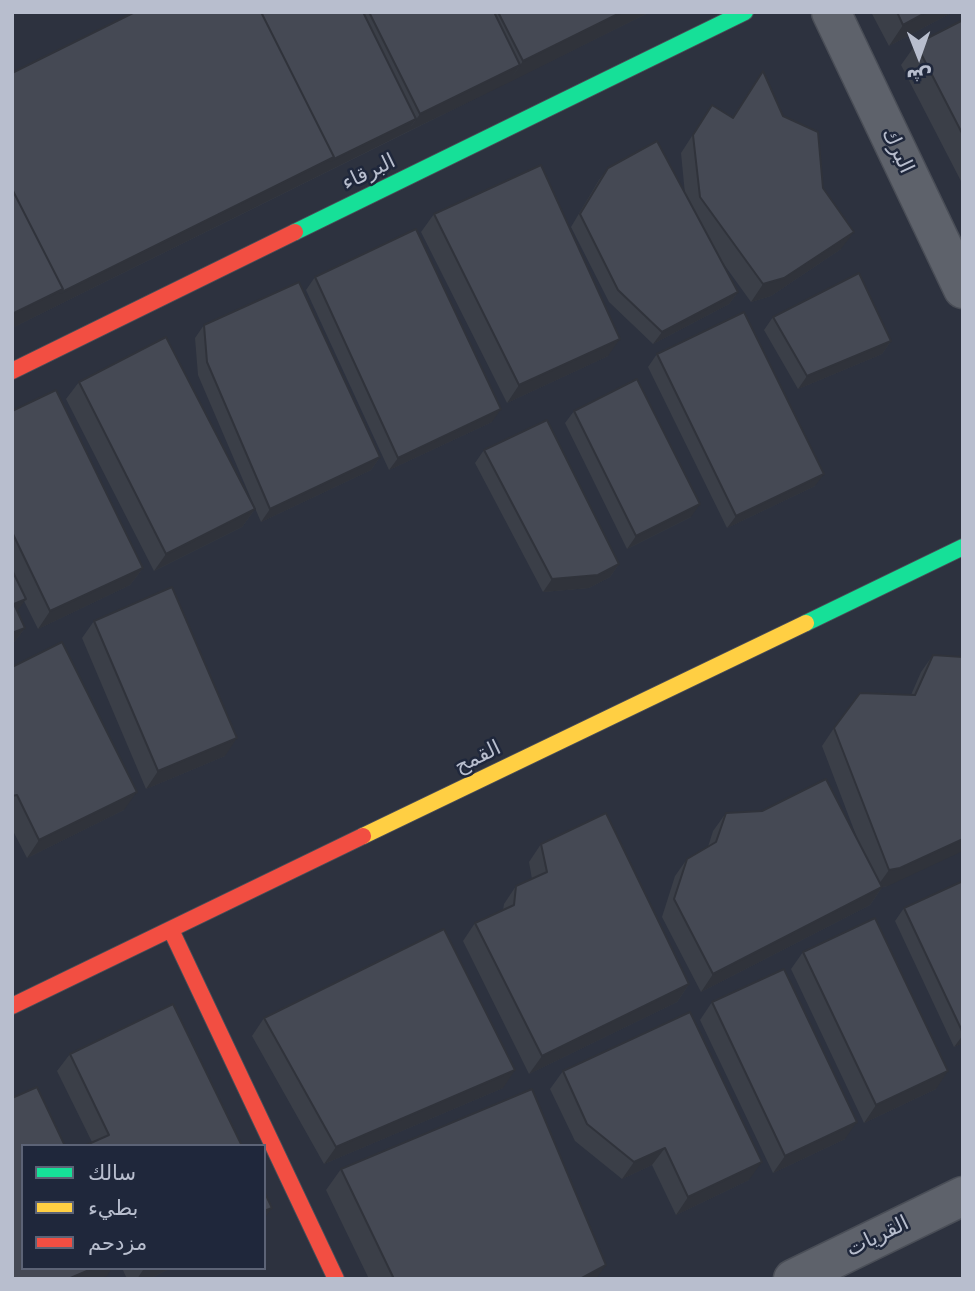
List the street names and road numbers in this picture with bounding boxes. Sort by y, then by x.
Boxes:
street label: البرك [876,124,918,178]
street label: البرقاء [338,149,400,197]
street label: القمح [451,736,505,780]
street label: القريات [843,1211,913,1263]

